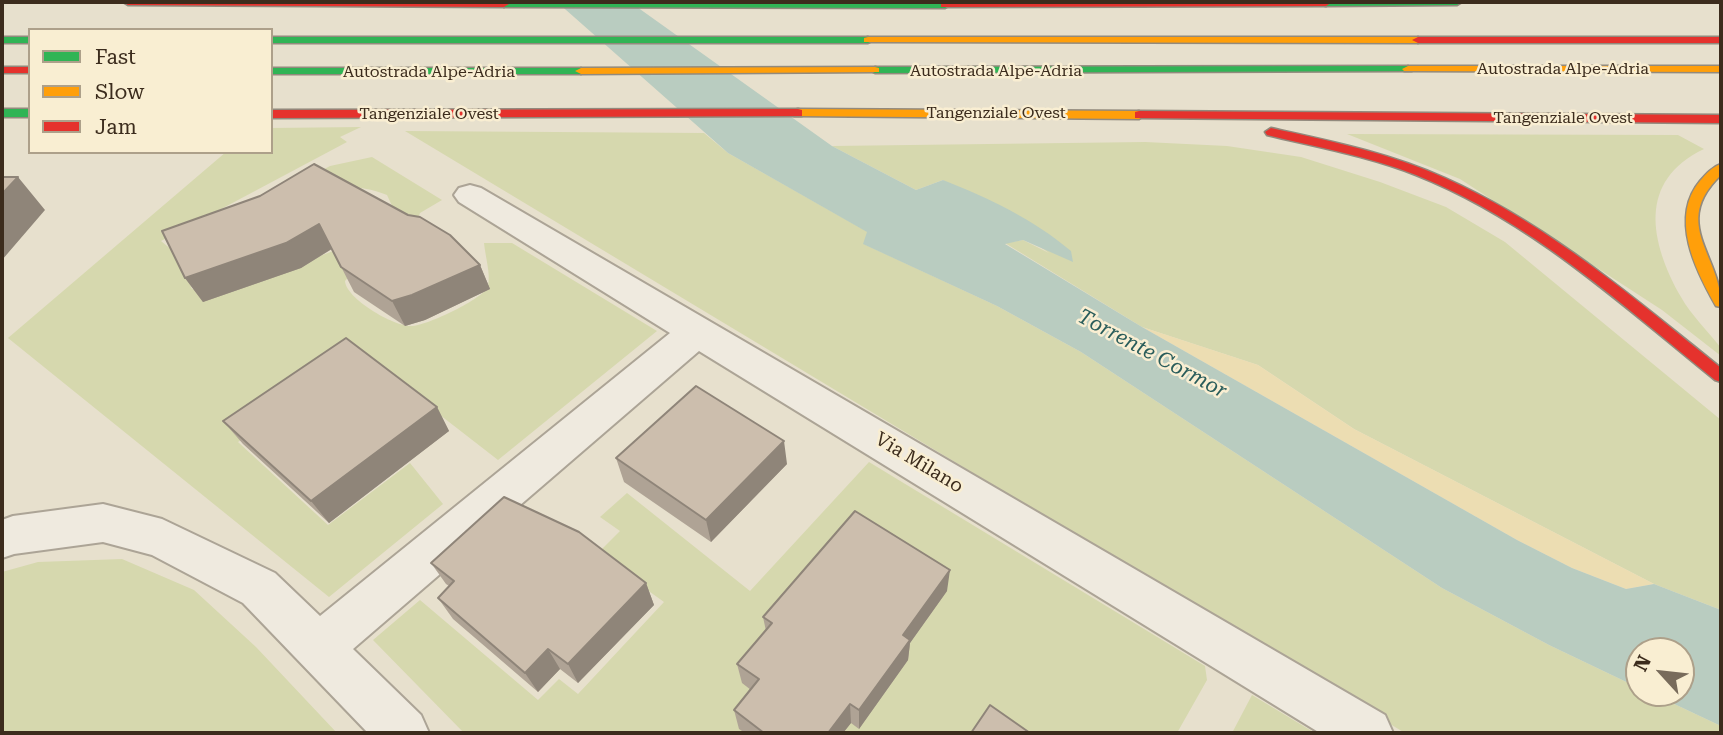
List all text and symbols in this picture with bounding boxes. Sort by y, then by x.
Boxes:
legend [28,28,273,154]
text: Fast [95,45,136,69]
street label: Autostrada Alpe-Adria [1477,59,1649,79]
street label: Autostrada Alpe-Adria [910,61,1082,81]
street label: Autostrada Alpe-Adria [343,62,515,82]
text: Slow [95,80,144,104]
street label: Tangenziale Ovest [926,103,1066,123]
street label: Tangenziale Ovest [359,104,499,124]
street label: Tangenziale Ovest [1493,108,1633,128]
text: Jam [95,115,137,139]
water label: Torrente Cormor [1073,304,1231,404]
street label: Via Milano [871,428,967,498]
north arrow [1625,637,1695,707]
text: N [1629,651,1656,675]

